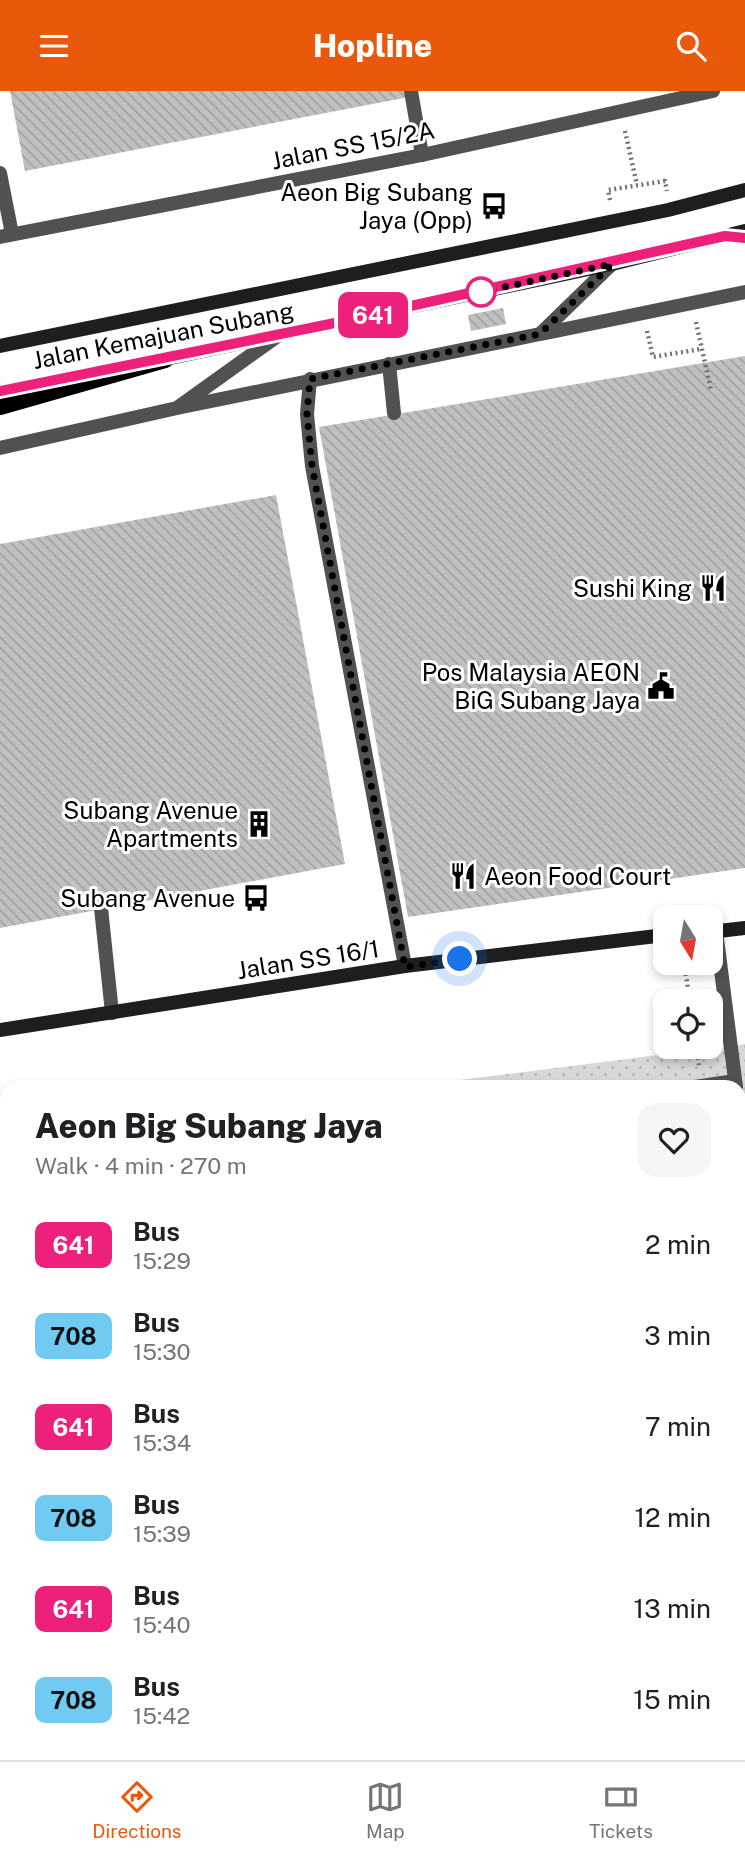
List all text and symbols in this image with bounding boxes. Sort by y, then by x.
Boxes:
icon: menu [35,27,73,65]
text: Hopline [313,27,432,64]
icon: search [672,27,710,65]
street label: Jalan SS 15/2A [269,115,437,175]
place label: Aeon Big Subang Jaya (Opp) [280,178,473,234]
bus stop icon: Aeon Big Subang Jaya (Opp) [479,191,509,221]
unlabelled marker [466,277,496,307]
line badge: 641 [333,292,413,338]
street label: Jalan Kemajuan Subang [30,296,296,374]
text: 641 [352,301,394,329]
restaurant icon: Sushi King [698,573,728,603]
place label: Sushi King [573,574,692,602]
place label: Pos Malaysia AEON BiG Subang Jaya [422,658,640,714]
public building icon: Pos Malaysia AEON BiG Subang Jaya [646,671,676,701]
place label: Subang Avenue Apartments [63,796,238,852]
building icon: Subang Avenue Apartments [244,809,274,839]
restaurant icon: Aeon Food Court [448,861,478,891]
place label: Aeon Food Court [484,862,671,890]
bus stop icon: Subang Avenue [241,883,271,913]
place label: Subang Avenue [60,884,235,912]
north arrow [653,905,723,975]
map controls [653,905,723,1059]
street label: Jalan SS 16/1 [235,934,381,984]
your location [442,941,477,976]
button: locate [653,989,723,1059]
button: heart [637,1103,711,1177]
text: Aeon Big Subang Jaya [35,1107,383,1145]
text: Walk · 4 min · 270 m [35,1152,247,1179]
text: Bus [133,1216,180,1247]
text: 2 min [645,1229,711,1260]
text: 641 [53,1231,94,1259]
text: 15:29 [133,1247,191,1274]
text: Bus [133,1307,180,1338]
text: 3 min [644,1320,711,1351]
text: 708 [50,1322,97,1350]
text: 15:30 [133,1338,191,1365]
text: Bus [133,1398,180,1429]
text: 7 min [645,1411,711,1442]
text: 641 [53,1413,94,1441]
text: 15:34 [133,1429,191,1456]
text: Bus [133,1489,180,1520]
text: 12 min [635,1502,711,1533]
text: 708 [50,1504,97,1532]
text: 15:39 [133,1520,191,1547]
text: Bus [133,1580,180,1611]
text: 13 min [634,1593,711,1624]
text: 641 [53,1595,94,1623]
text: 15:40 [133,1611,191,1638]
text: Bus [133,1671,180,1702]
text: 15 min [633,1684,711,1715]
text: 708 [50,1686,97,1714]
text: 15:42 [133,1702,190,1729]
tab: Directions [92,1778,181,1842]
tab: Map [366,1778,405,1842]
tab: Tickets [589,1778,653,1842]

